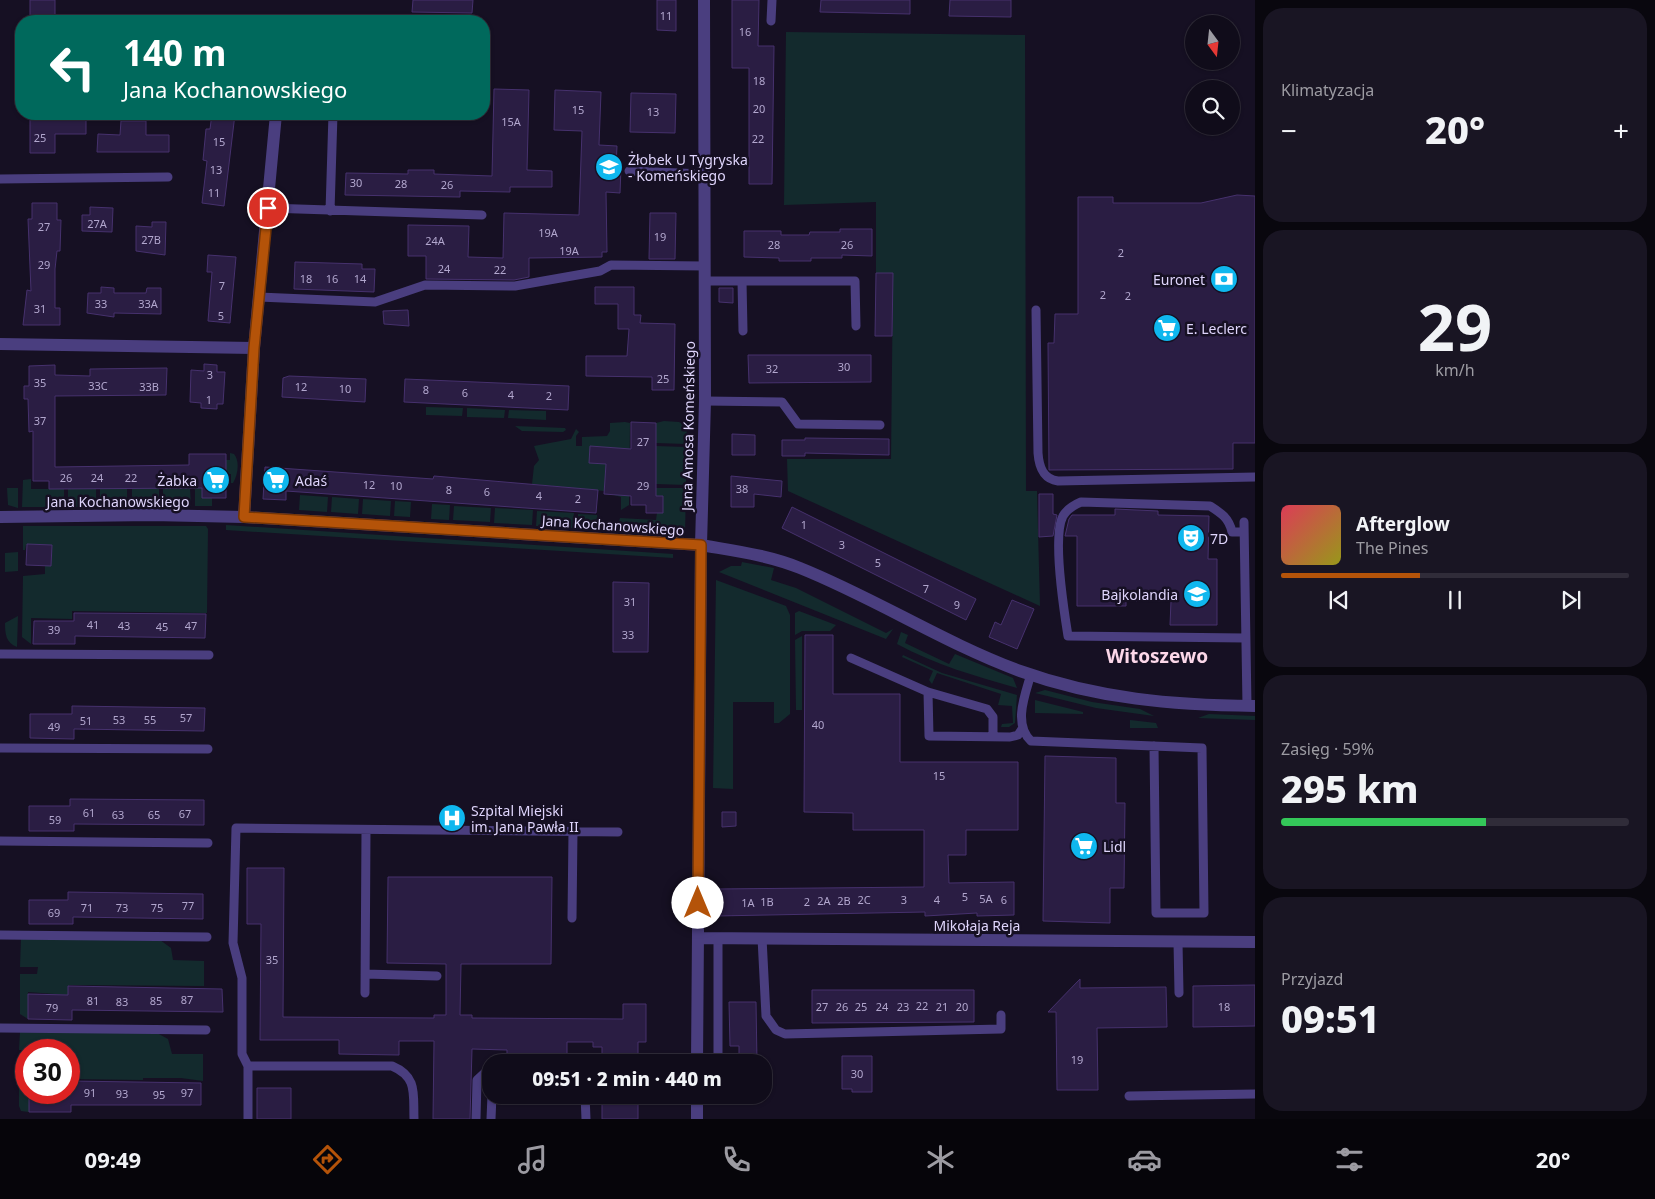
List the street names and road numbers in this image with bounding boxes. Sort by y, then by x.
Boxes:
street label: Jana Amosa Komeńskiego [677,341,699,513]
street label: Jana Kochanowskiego [45,492,189,511]
street label: Jana Kochanowskiego [539,510,685,539]
street label: Mikołaja Reja [934,916,1020,935]

